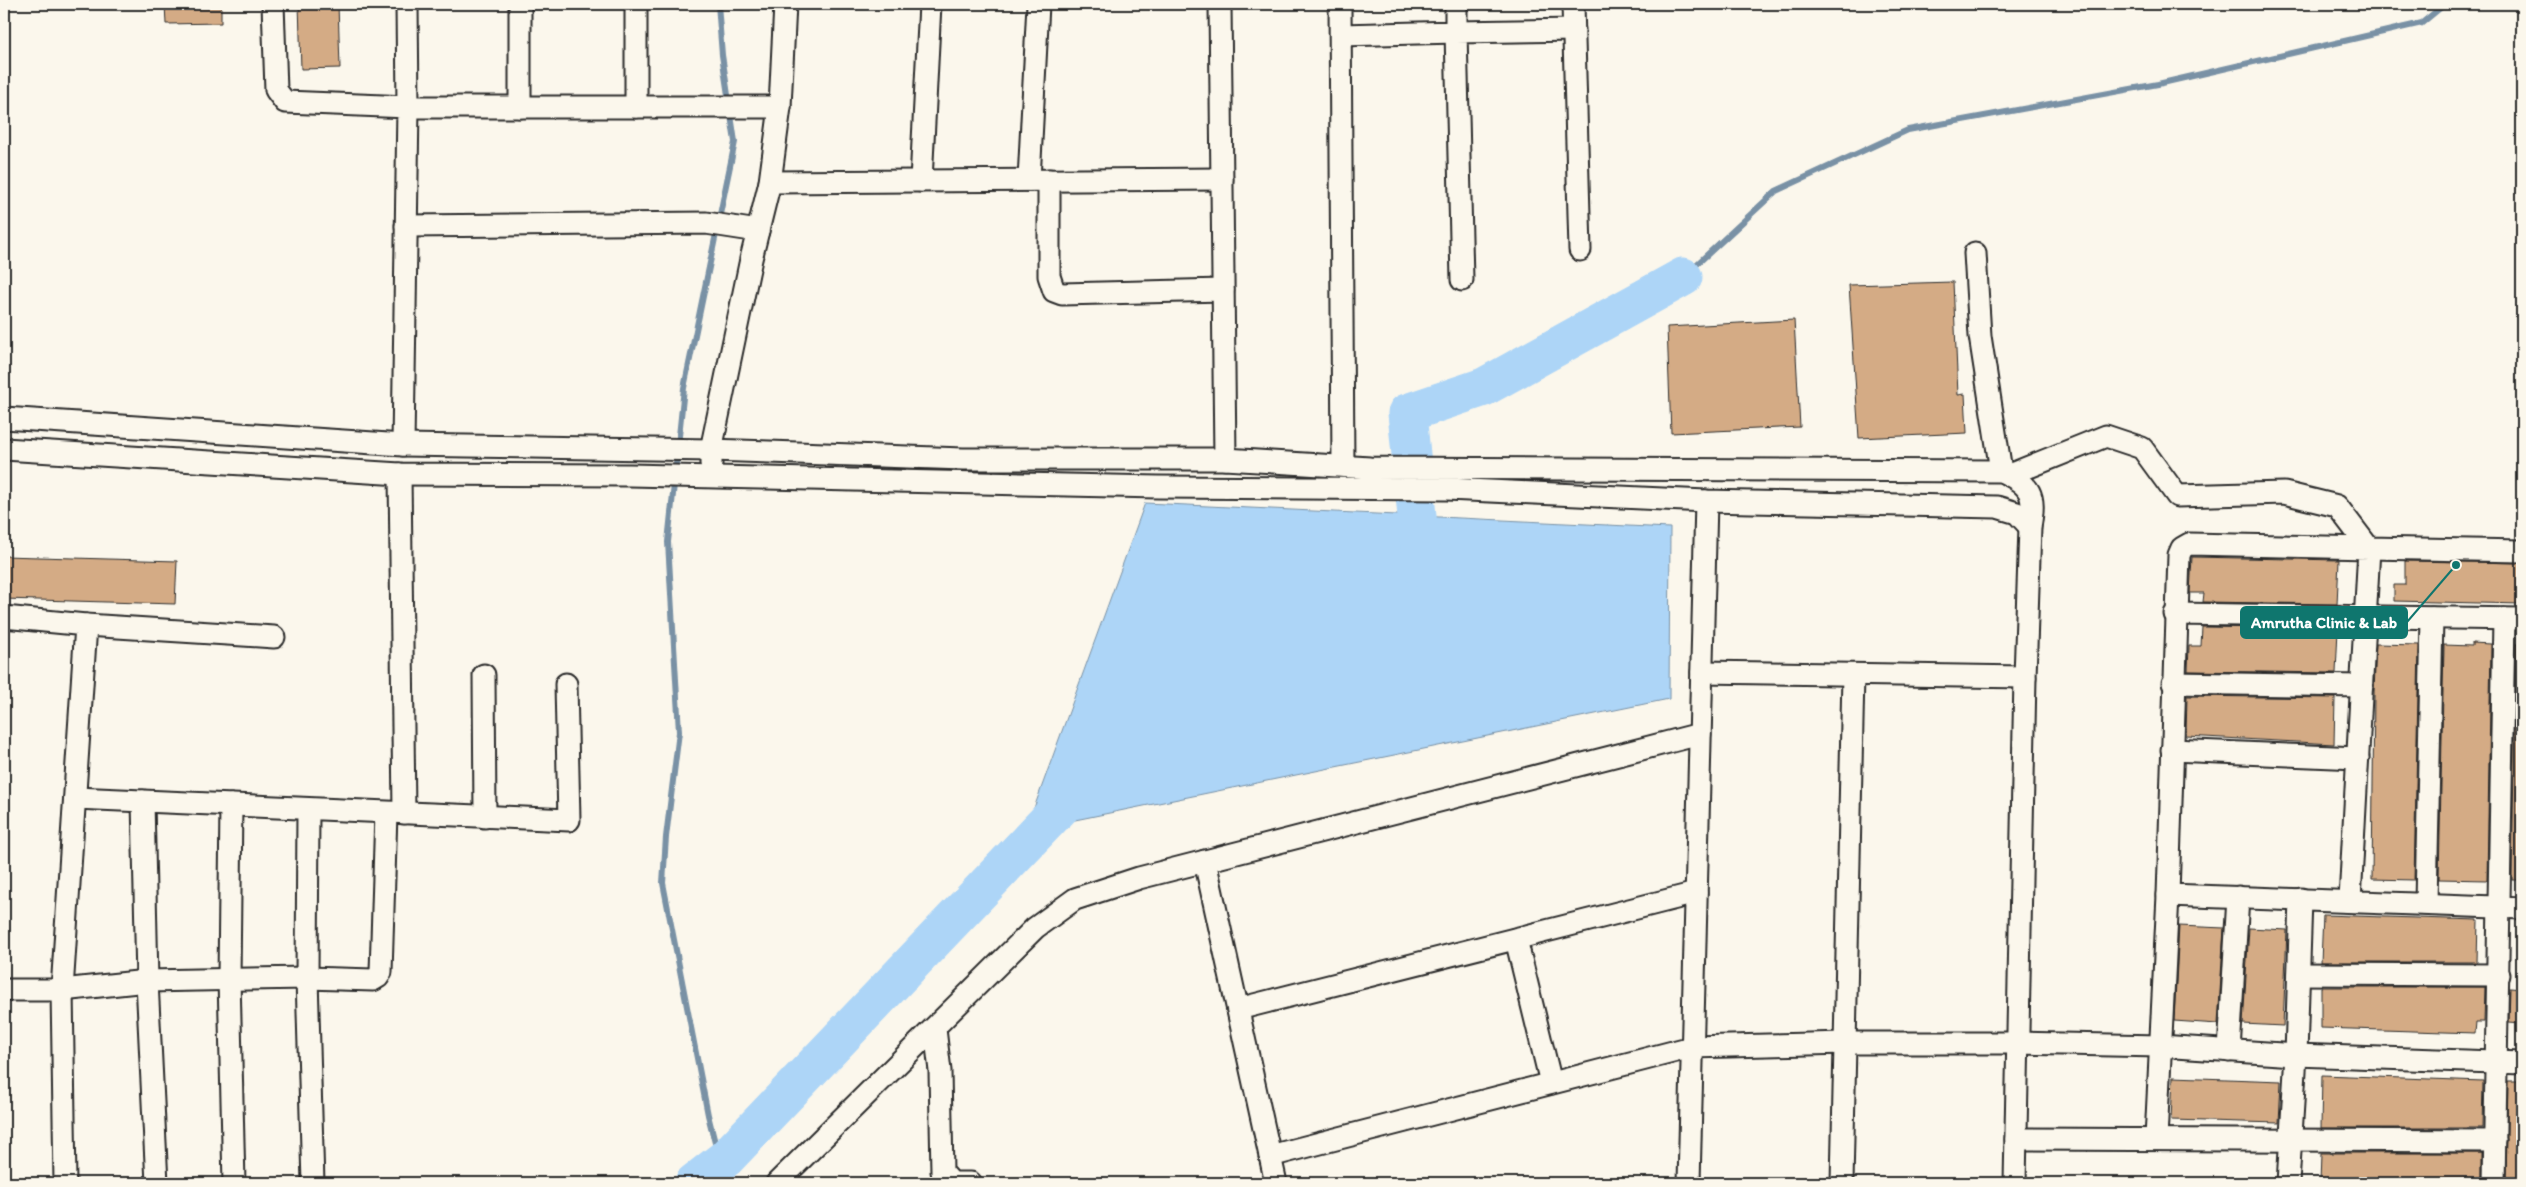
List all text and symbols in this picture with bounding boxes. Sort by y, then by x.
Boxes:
callout: Amrutha Clinic & Lab [2241,607,2407,638]
text: Amrutha Clinic & Lab [2250,613,2397,632]

